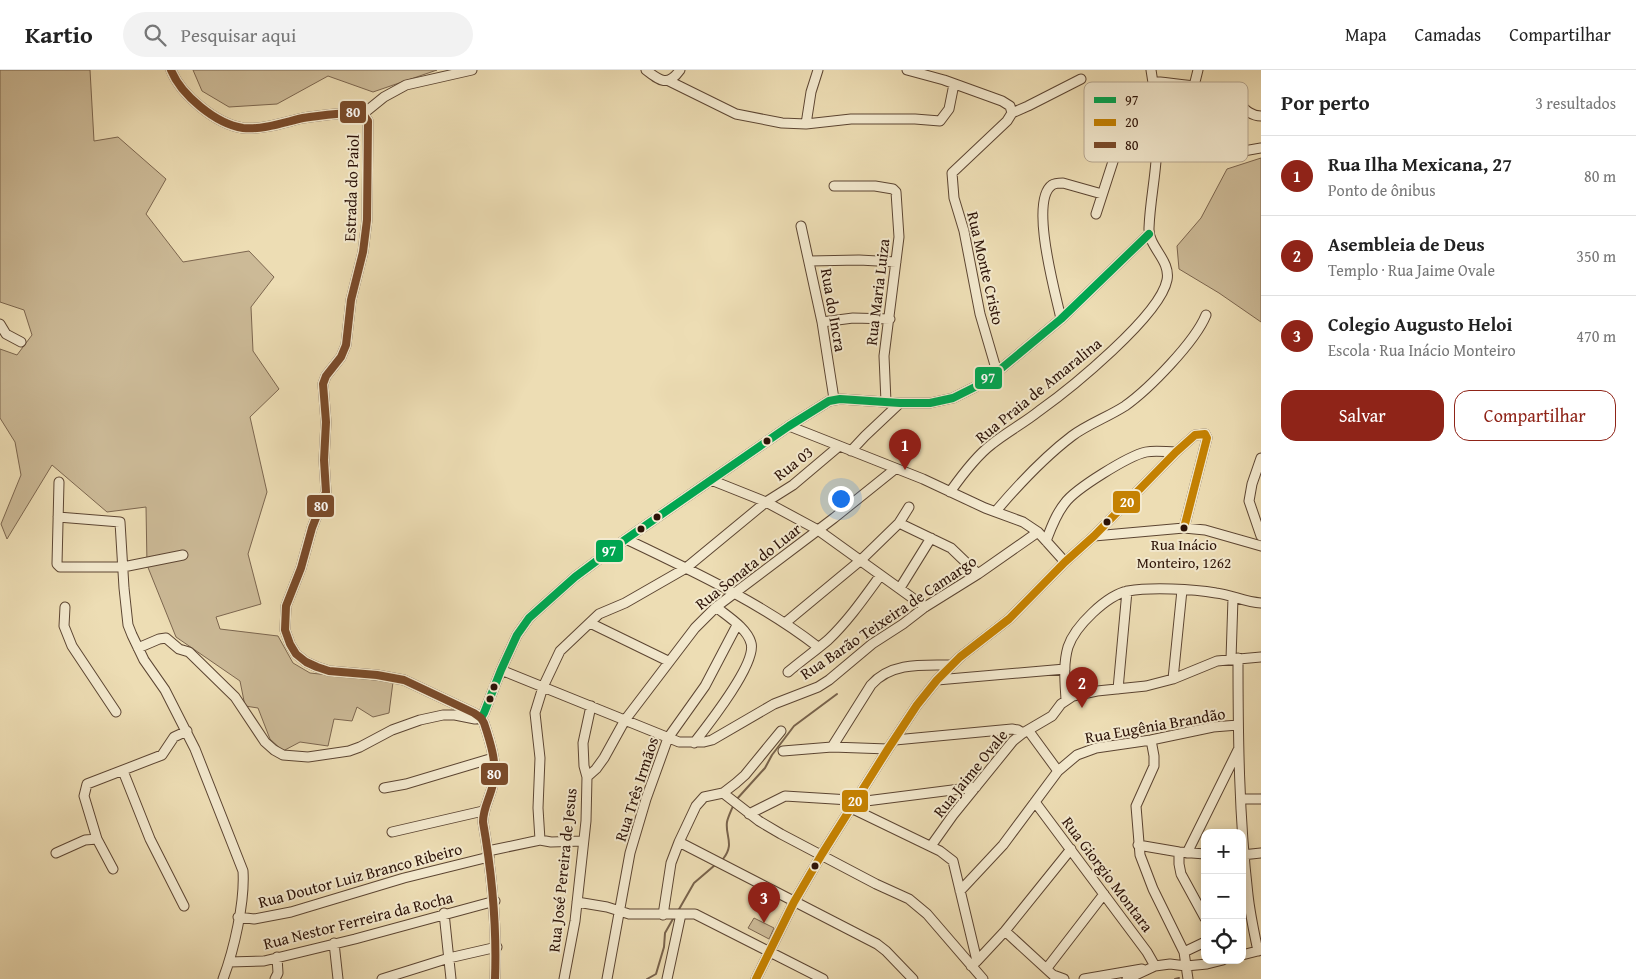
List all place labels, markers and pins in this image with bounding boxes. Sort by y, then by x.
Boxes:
pin: 1 [889,429,921,470]
unlabelled marker [762,436,772,446]
unlabelled marker [652,512,662,522]
unlabelled marker [1102,517,1112,527]
marker: Rua Inácio Monteiro, 1262 [1179,523,1189,533]
unlabelled marker [636,524,646,534]
place label: Rua Inácio Monteiro, 1262 [1137,534,1231,573]
pin: 2 [1066,667,1098,708]
unlabelled marker [489,682,499,692]
unlabelled marker [485,694,495,704]
unlabelled marker [810,861,820,871]
pin: 3 [748,882,780,923]

